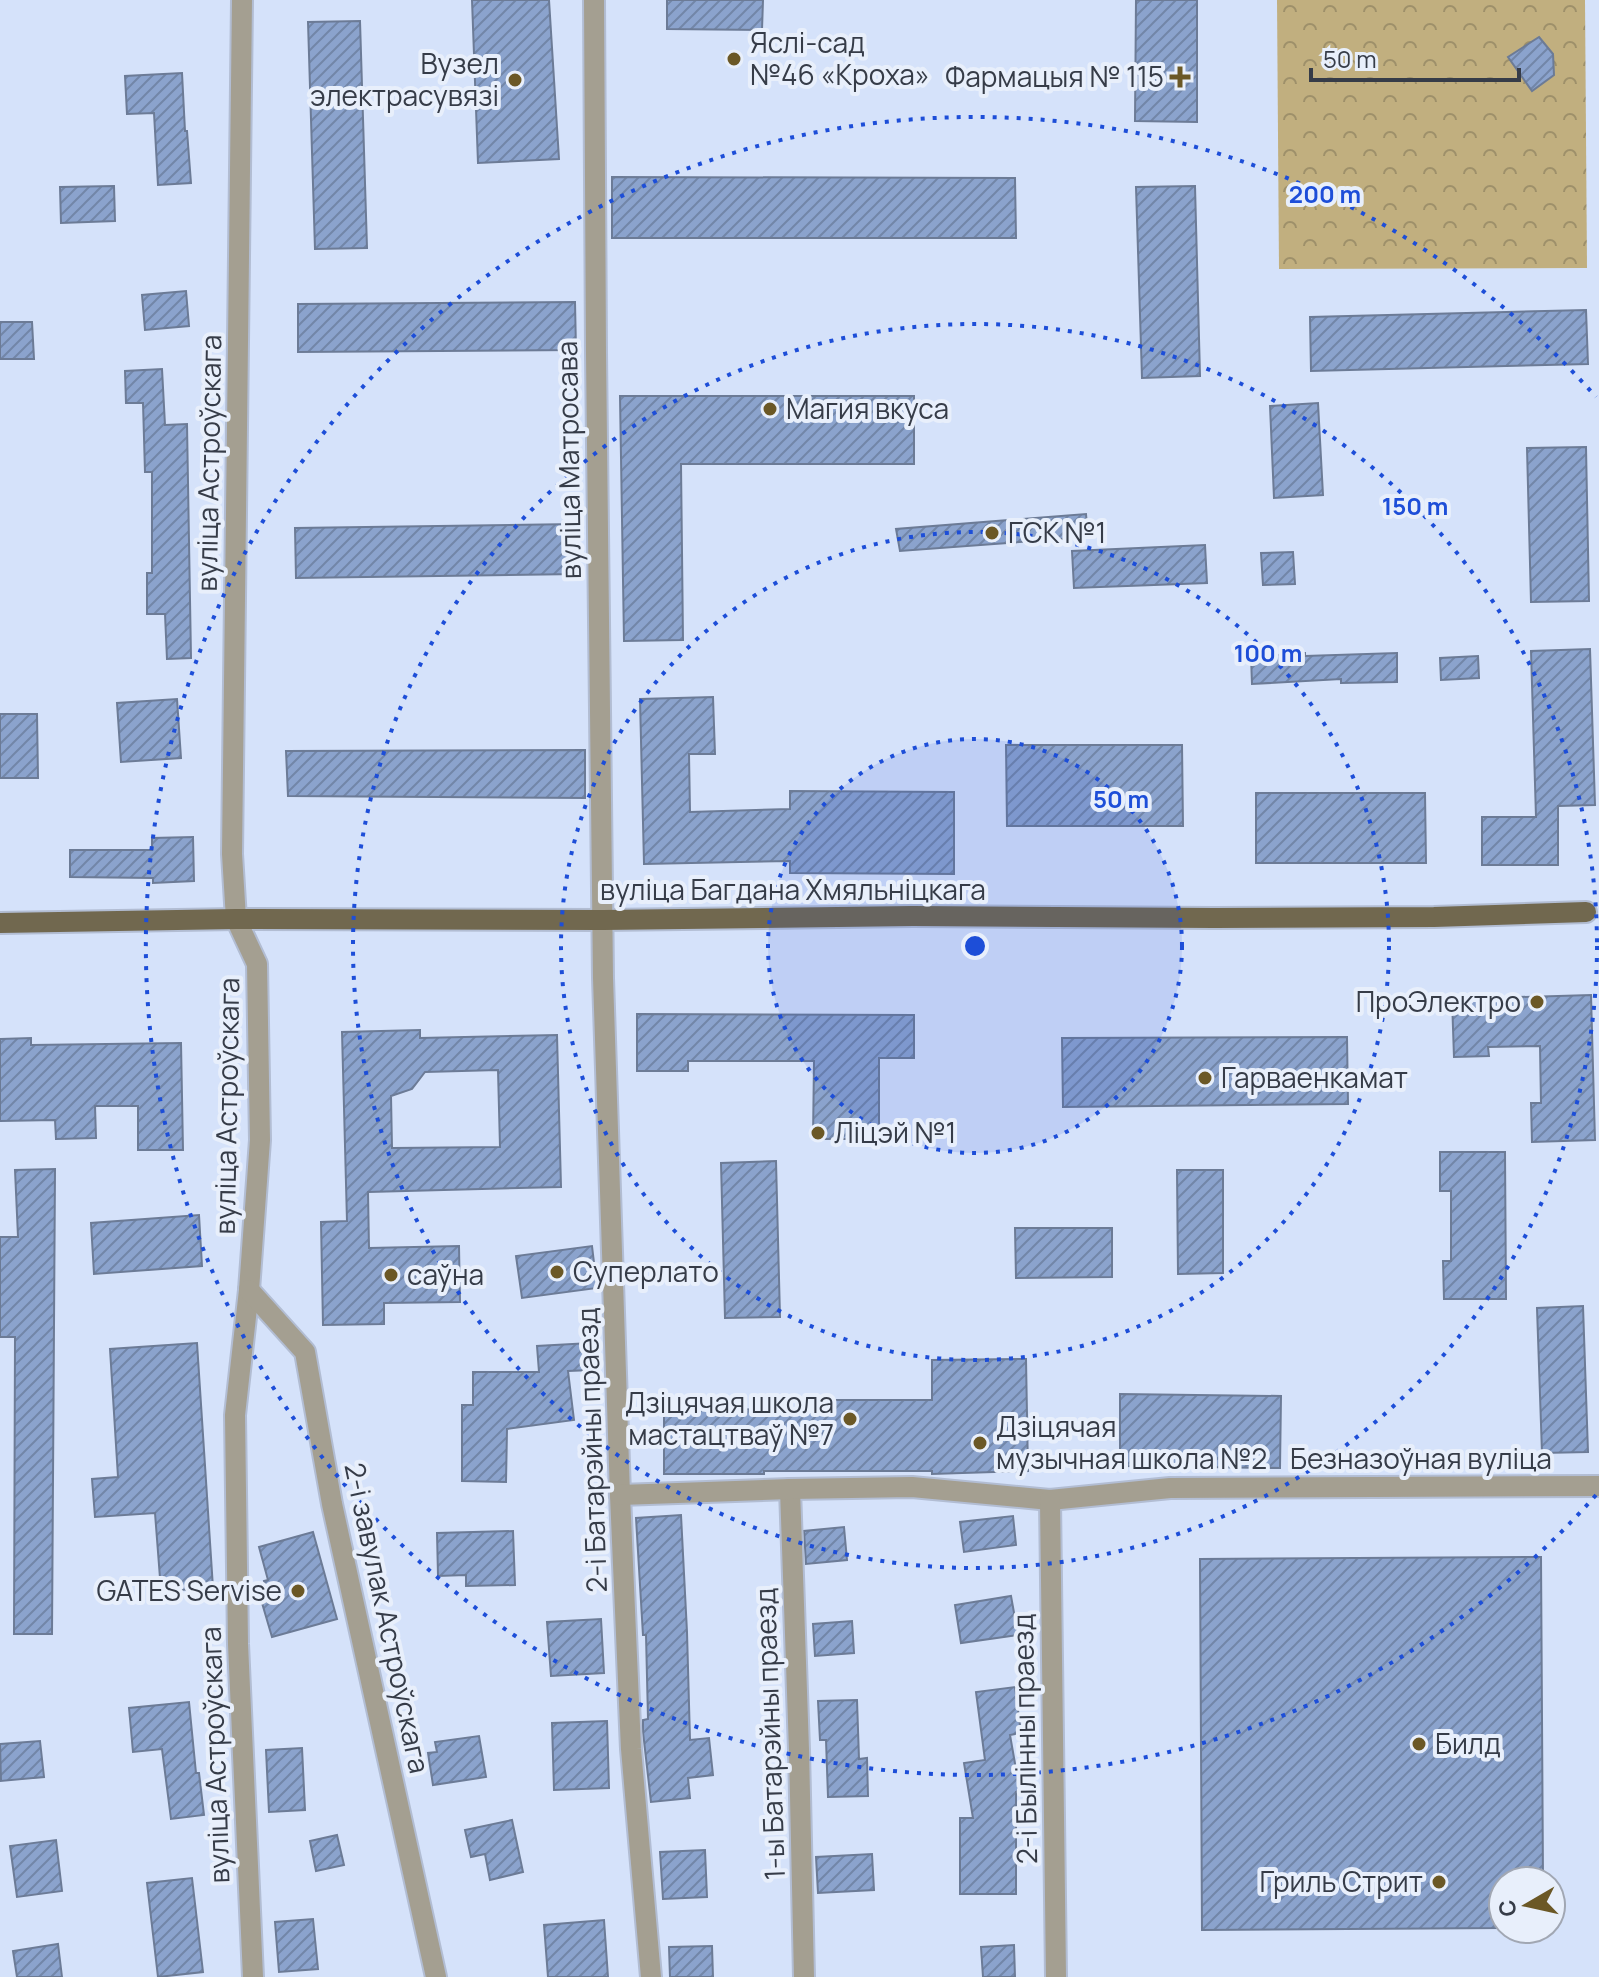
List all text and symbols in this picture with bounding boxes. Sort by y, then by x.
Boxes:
place label: Яслі-сад №46 «Кроха» [750,23,930,93]
scale bar [1311,32,1519,82]
text: 50 m [1323,42,1377,75]
place label: Вузел электрасувязі [310,44,499,114]
marker: Яслі-сад №46 «Кроха» [725,50,743,68]
place label: Фармацыя № 115 [945,57,1164,95]
marker: Фармацыя № 115 [1171,68,1189,86]
marker: Вузел электрасувязі [506,71,524,89]
text: 200 m [1289,177,1361,210]
street label: вуліца Астроўскага [187,334,229,592]
street label: вуліца Матросава [547,341,589,579]
place label: Магия вкуса [786,389,949,427]
marker: Магия вкуса [761,400,779,418]
text: 150 m [1382,489,1448,522]
place label: ГСК №1 [1008,513,1106,551]
marker: ГСК №1 [983,524,1001,542]
text: 100 m [1234,636,1302,669]
text: 50 m [1093,782,1149,815]
street label: вуліца Багдана Хмяльніцкага [600,870,986,908]
centre of rings [961,932,989,960]
street label: вуліца Астроўскага [205,977,247,1235]
place label: ПроЭлектро [1356,982,1521,1020]
marker: ПроЭлектро [1528,993,1546,1011]
place label: Гарваенкамат [1221,1058,1408,1096]
marker: Гарваенкамат [1196,1069,1214,1087]
place label: Ліцэй №1 [834,1113,956,1151]
marker: Ліцэй №1 [809,1124,827,1142]
place label: Суперлато [573,1252,719,1290]
place label: саўна [407,1255,484,1293]
marker: Суперлато [548,1263,566,1281]
marker: саўна [382,1266,400,1284]
street label: 2-і Батарэйны праезд [567,1307,615,1593]
place label: Дзіцячая школа мастацтваў №7 [625,1383,834,1453]
place label: Дзіцячая музычная школа №2 [996,1407,1267,1477]
marker: Дзіцячая школа мастацтваў №7 [841,1410,859,1428]
marker: Дзіцячая музычная школа №2 [971,1434,989,1452]
street label: Безназоўная вуліца [1290,1439,1552,1477]
street label: 2-і завулак Астроўскага [336,1459,439,1777]
place label: GATES Servise [96,1571,282,1609]
marker: GATES Servise [289,1582,307,1600]
street label: 1-ы Батарэйны праезд [745,1587,793,1881]
street label: 2-і Былінны праезд [1003,1613,1045,1865]
street label: вуліца Астроўскага [191,1626,237,1884]
place label: Билд [1435,1724,1501,1762]
marker: Билд [1410,1735,1428,1753]
place label: Гриль Стрит [1259,1862,1423,1900]
north arrow [1487,1865,1567,1945]
marker: Гриль Стрит [1430,1873,1448,1891]
text: С [1491,1898,1523,1919]

